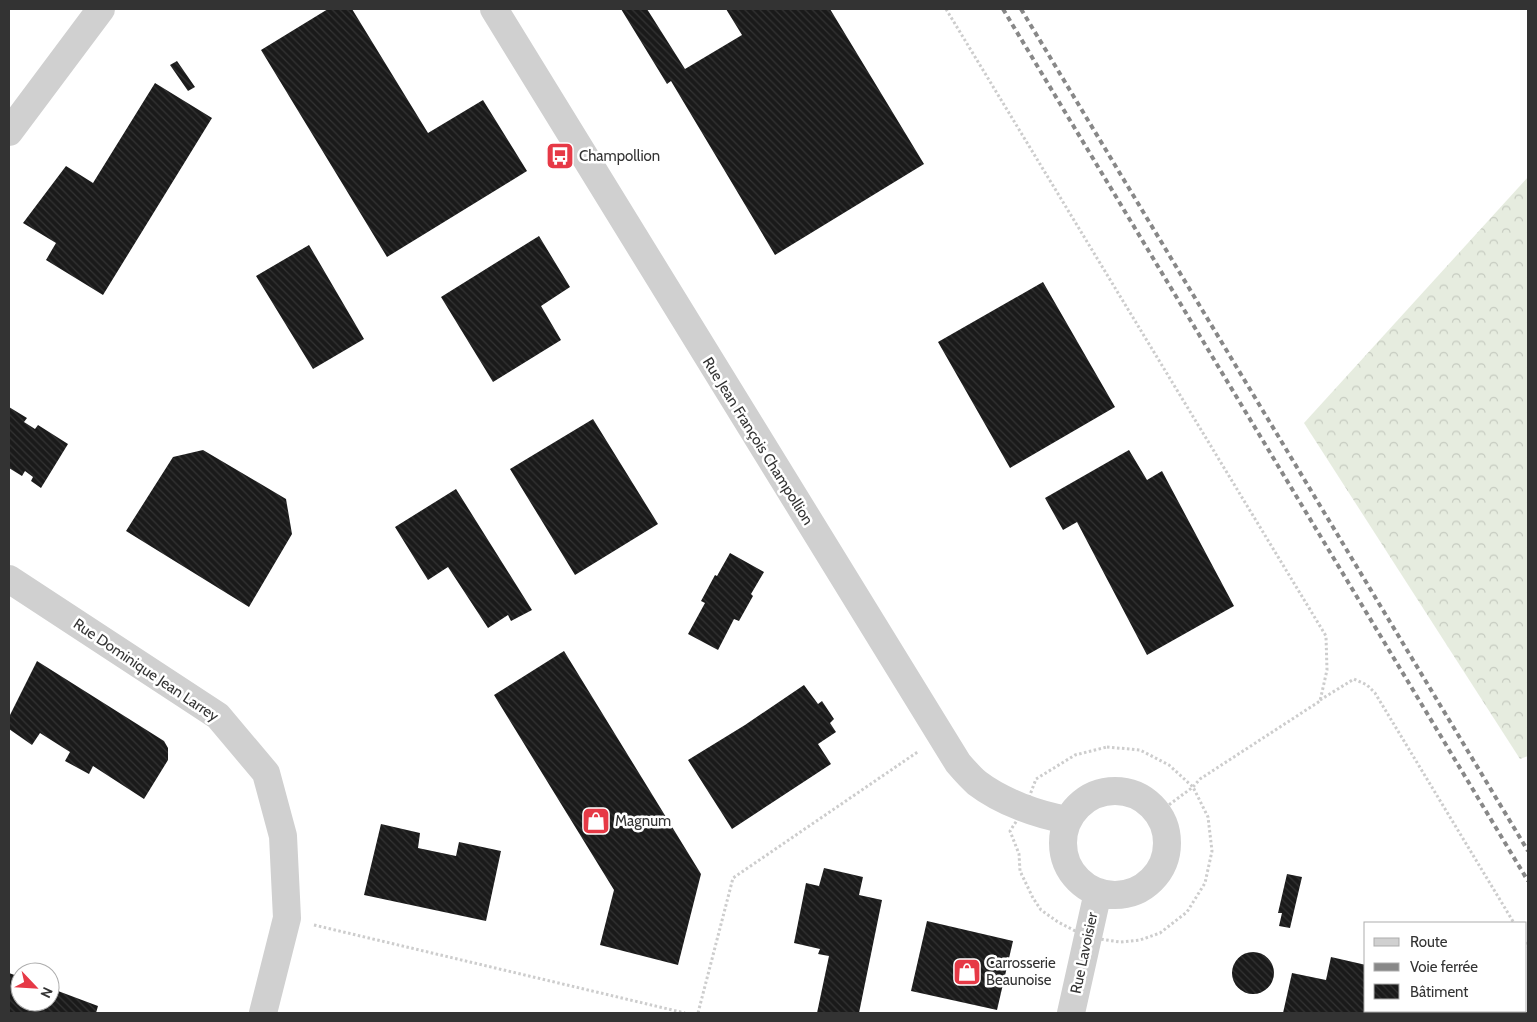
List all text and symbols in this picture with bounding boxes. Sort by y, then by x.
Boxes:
bus stop icon: Champollion [545,141,575,171]
place label: Champollion [579,147,660,165]
street label: Rue Jean François Champollion [699,354,817,528]
street label: Rue Dominique Jean Larrey [70,615,222,726]
shop icon: Magnum [581,806,611,836]
place label: Magnum [615,812,671,830]
street label: Rue Lavoisier [1067,910,1101,995]
legend [1364,922,1527,1012]
text: Route [1410,933,1448,951]
place label: Carrosserie Beaunoise [986,954,1056,989]
shop icon: Carrosserie Beaunoise [952,957,982,987]
text: Voie ferrée [1410,958,1478,976]
north arrow [10,962,60,1012]
text: Bâtiment [1410,983,1468,1001]
text: N [37,984,57,1001]

